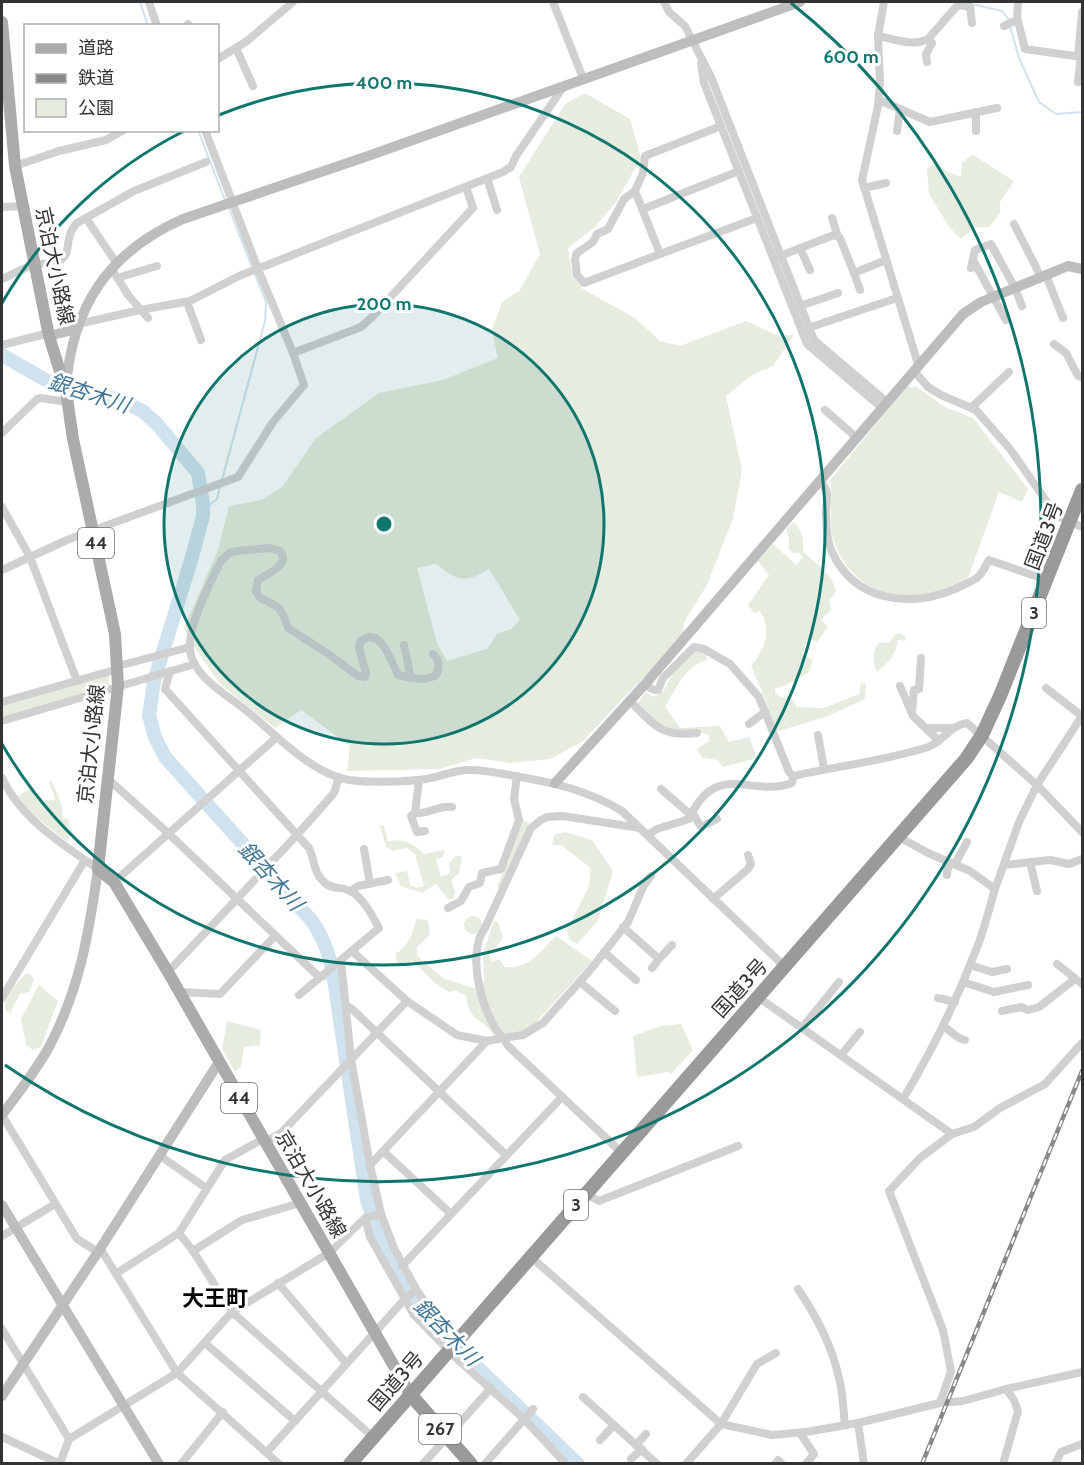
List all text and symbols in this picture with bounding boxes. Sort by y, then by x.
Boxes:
legend [24,24,219,132]
text: 道路 [78,37,114,59]
text: 600 m [823,46,879,68]
text: 鉄道 [78,67,114,89]
text: 400 m [356,72,412,94]
text: 公園 [78,97,114,119]
street label: 京泊大小路線 [31,205,79,327]
text: 200 m [357,293,411,315]
water label: 銀杏木川 [45,368,135,418]
street label: 国道3号 [1020,499,1068,573]
centre of rings [374,514,394,534]
road number: 44 [78,528,114,558]
road number: 3 [1022,598,1046,628]
street label: 京泊大小路線 [73,683,109,805]
water label: 銀杏木川 [234,836,310,917]
street label: 国道3号 [707,954,773,1022]
road number: 44 [221,1083,257,1113]
street label: 京泊大小路線 [271,1126,351,1242]
road number: 3 [564,1190,588,1220]
district label: 大王町 [182,1285,248,1312]
water label: 銀杏木川 [409,1293,487,1372]
street label: 国道3号 [364,1346,428,1416]
road number: 267 [419,1414,461,1444]

